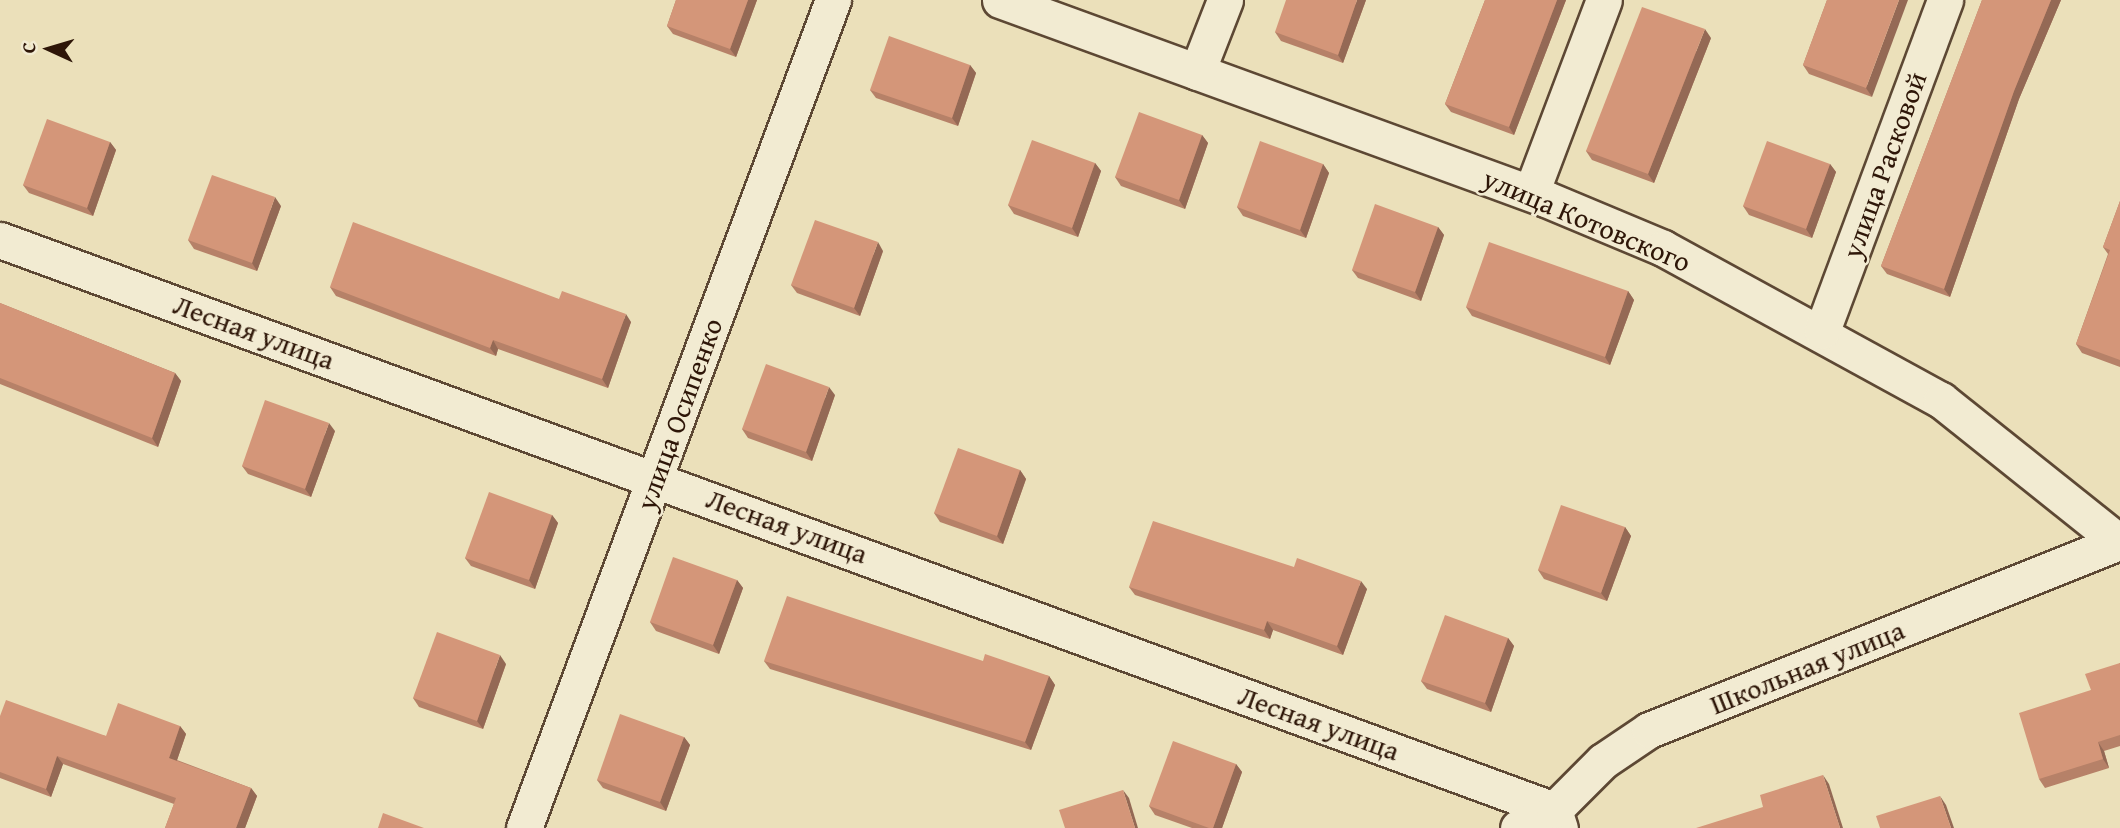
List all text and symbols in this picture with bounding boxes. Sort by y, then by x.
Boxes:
north arrow [14,14,84,84]
text: С [14,41,42,54]
street label: улица Расковой [1835,67,1933,263]
street label: улица Котовского [1478,161,1696,279]
street label: Лесная улица [169,287,339,377]
street label: улица Осипенко [629,313,729,515]
street label: Лесная улица [702,481,872,571]
street label: Школьная улица [1705,613,1909,721]
street label: Лесная улица [1234,678,1404,768]

